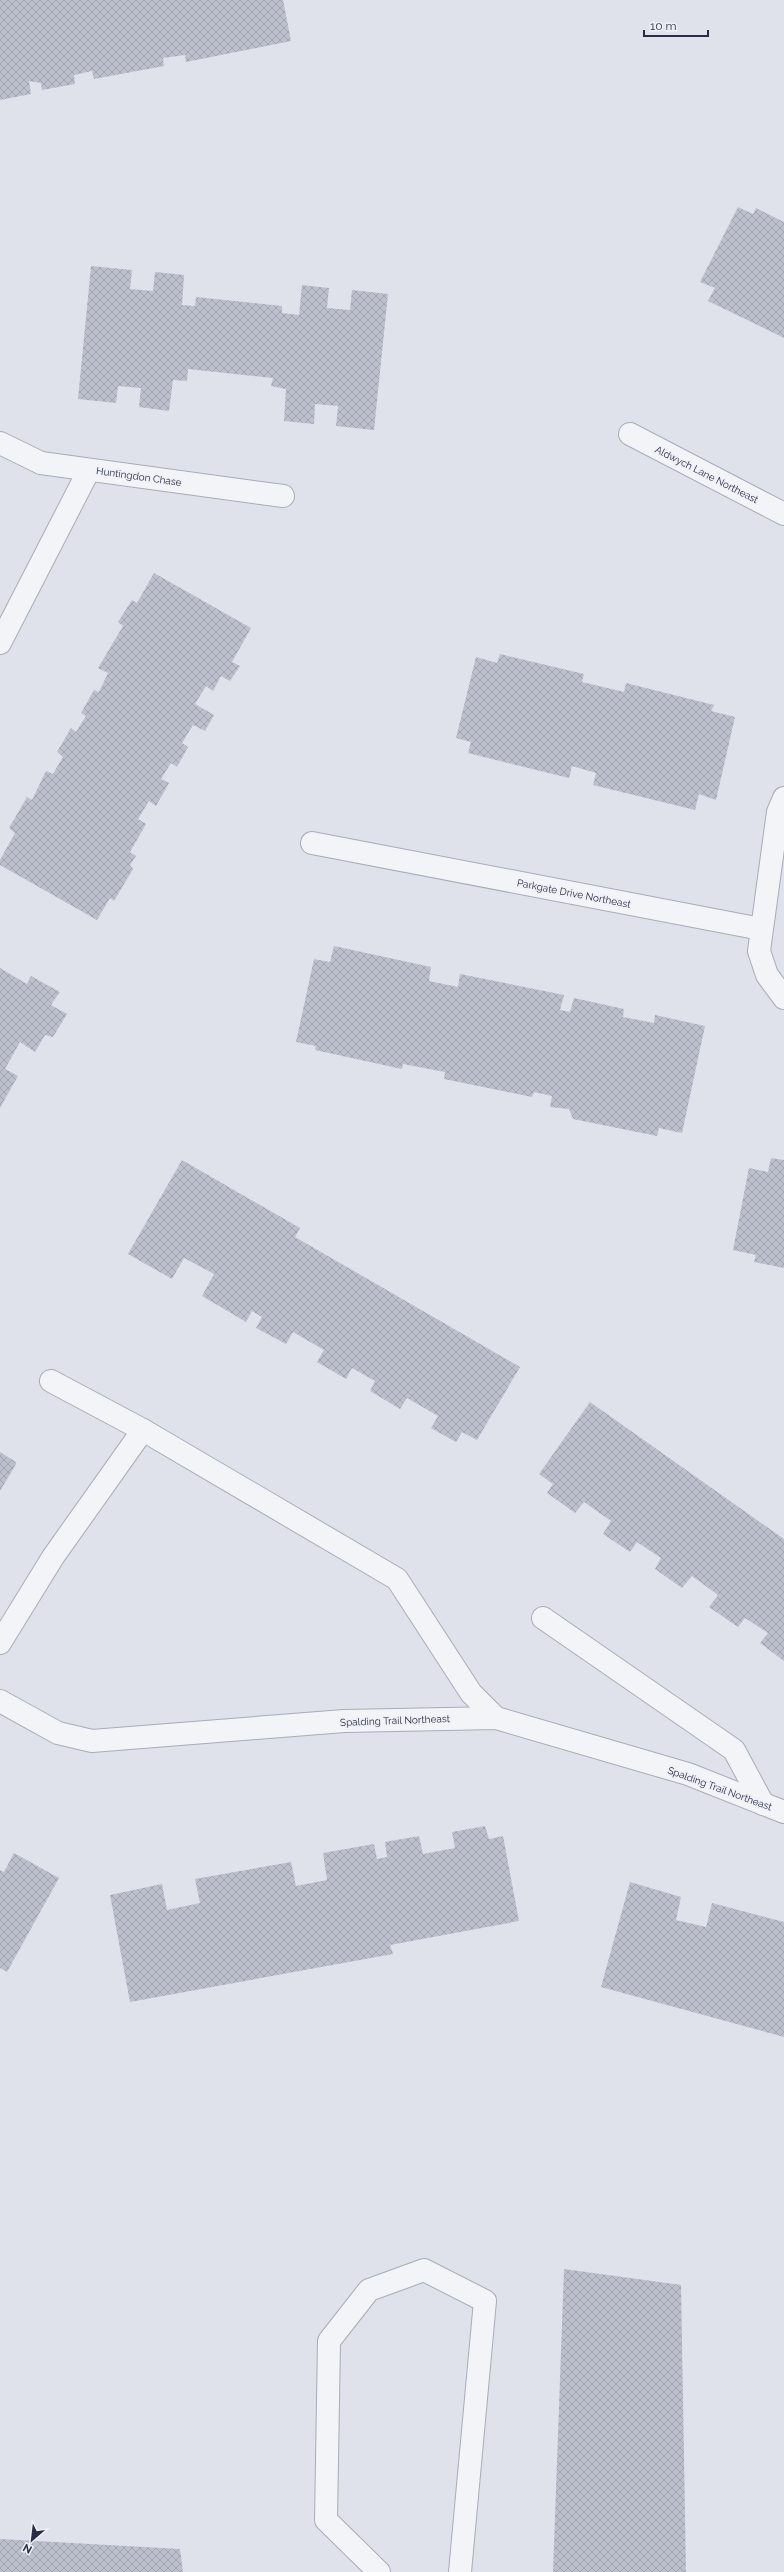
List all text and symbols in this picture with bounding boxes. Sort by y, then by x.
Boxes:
scale bar [644,12,708,38]
text: 10 m [650,19,677,33]
street label: Aldwych Lane Northeast [653,444,761,506]
street label: Huntingdon Chase [96,465,182,488]
street label: Parkgate Drive Northeast [516,877,632,910]
street label: Spalding Trail Northeast [340,1713,451,1728]
street label: Spalding Trail Northeast [666,1764,774,1813]
north arrow [12,2520,52,2560]
text: N [21,2541,34,2556]

